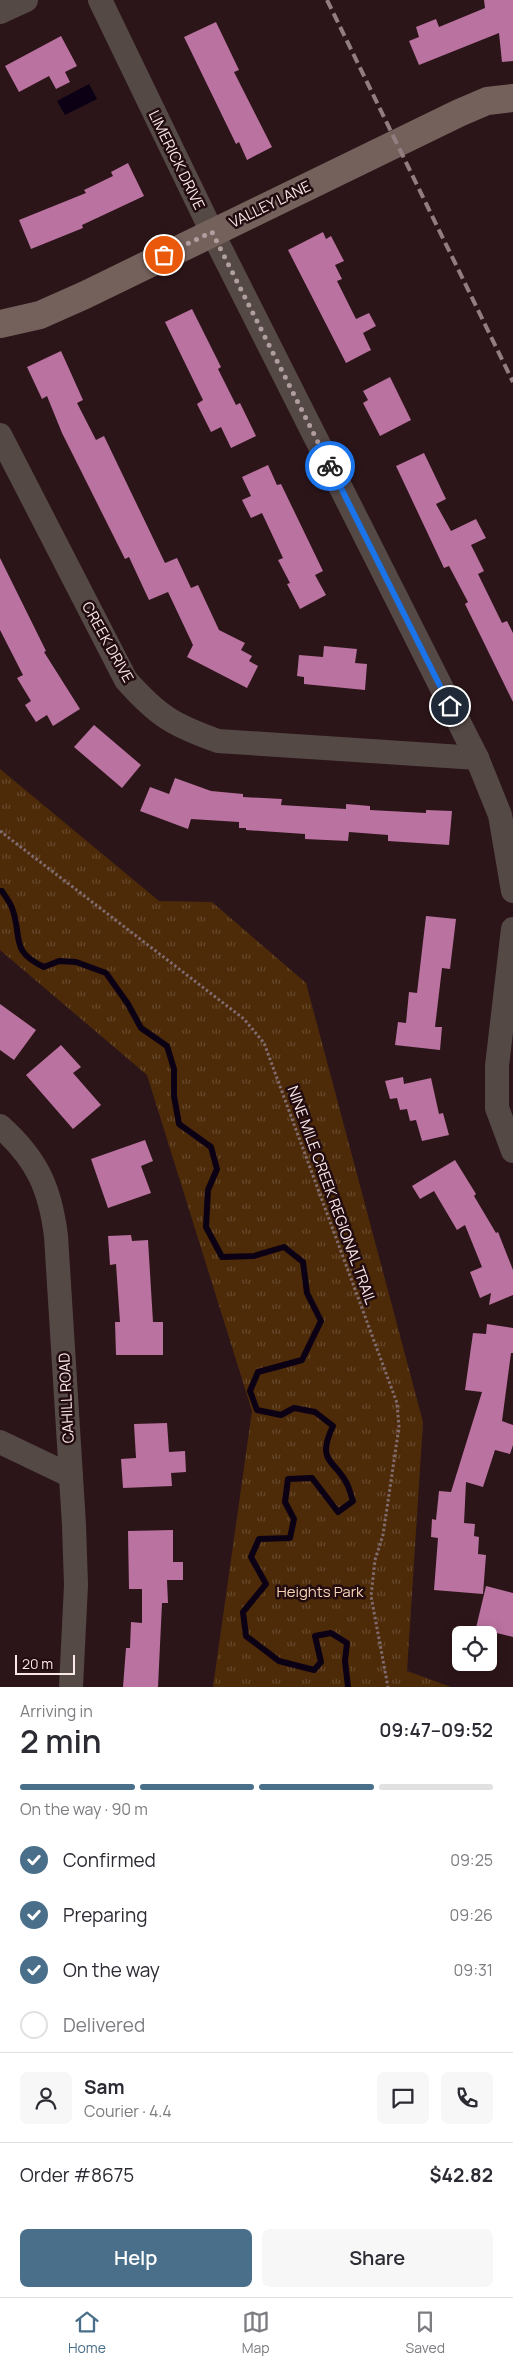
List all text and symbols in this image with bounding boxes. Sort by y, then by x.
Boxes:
street label: LIMERICK DRIVE [144,107,210,213]
street label: VALLEY LANE [226,175,314,233]
pin [143,234,185,276]
icon: bag [150,241,178,269]
courier [305,441,355,491]
icon: bike [316,452,344,480]
street label: CREEK DRIVE [77,598,139,686]
pin [429,685,471,727]
icon: home [436,692,464,720]
street label: NINE MILE CREEK REGIONAL TRAIL [283,1083,381,1307]
street label: CAHILL ROAD [53,1352,79,1444]
park label: Heights Park [276,1581,364,1602]
map controls [452,1626,497,1671]
button: locate [452,1626,497,1671]
scale bar [15,1652,75,1675]
text: 20 m [22,1654,53,1673]
text: Arriving in [20,1700,93,1722]
text: 09:47–09:52 [379,1717,493,1743]
text: 2 min [20,1719,102,1763]
text: On the way · 90 m [20,1798,148,1820]
icon: check [20,1846,48,1874]
text: Confirmed [63,1847,156,1873]
text: 09:25 [450,1849,493,1871]
icon: check [20,1901,48,1929]
text: Preparing [63,1902,148,1928]
text: 09:26 [449,1904,493,1926]
icon: check [20,1956,48,1984]
text: On the way [63,1957,160,1983]
text: 09:31 [453,1959,493,1981]
text: Delivered [63,2012,145,2038]
button: person [20,2072,72,2124]
button: chat [377,2072,429,2124]
button: phone [441,2072,493,2124]
text: Sam [84,2074,125,2100]
text: Courier · 4.4 [84,2100,172,2122]
text: Order #8675 [20,2162,134,2188]
text: $42.82 [429,2162,493,2188]
button: Help [20,2229,252,2287]
button: Share [262,2229,493,2287]
tab: Home [68,2308,106,2357]
tab: Map [242,2308,270,2357]
tab: Saved [406,2308,445,2357]

